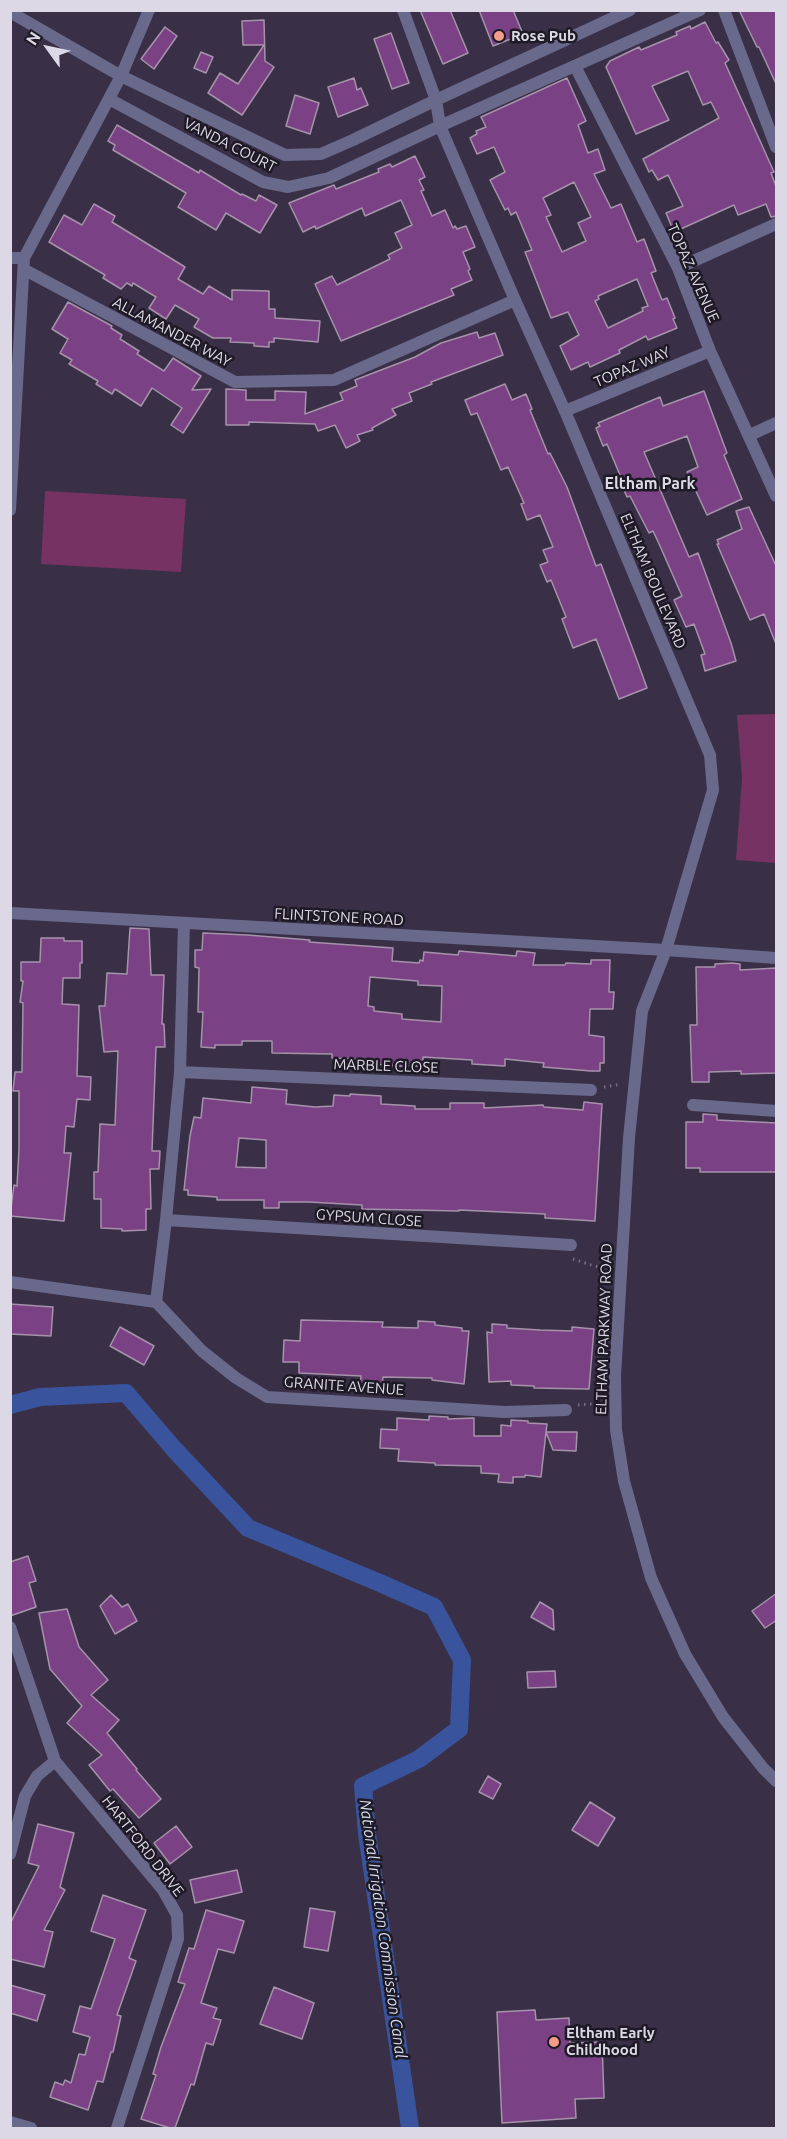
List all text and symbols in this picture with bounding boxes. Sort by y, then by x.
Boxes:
north arrow [18,18,78,78]
place label: Rose Pub [511,27,576,45]
text: N [22,28,44,48]
marker: Rose Pub [492,29,506,43]
street label: VANDA COURT [181,114,279,176]
street label: TOPAZ AVENUE [663,221,723,325]
street label: ALLAMANDER WAY [110,293,234,371]
street label: TOPAZ WAY [591,343,673,391]
district label: Eltham Park [605,474,695,494]
street label: ELTHAM BOULEVARD [616,511,690,651]
street label: FLINTSTONE ROAD [274,905,404,929]
street label: MARBLE CLOSE [333,1055,439,1077]
street label: GYPSUM CLOSE [315,1205,423,1231]
street label: ELTHAM PARKWAY ROAD [592,1243,616,1415]
street label: GRANITE AVENUE [283,1373,405,1399]
street label: HARTFORD DRIVE [98,1792,188,1900]
water label: National Irrigation Commission Canal [355,1798,411,2060]
place label: Eltham Early Childhood [566,2024,655,2059]
marker: Eltham Early Childhood [547,2035,561,2049]

